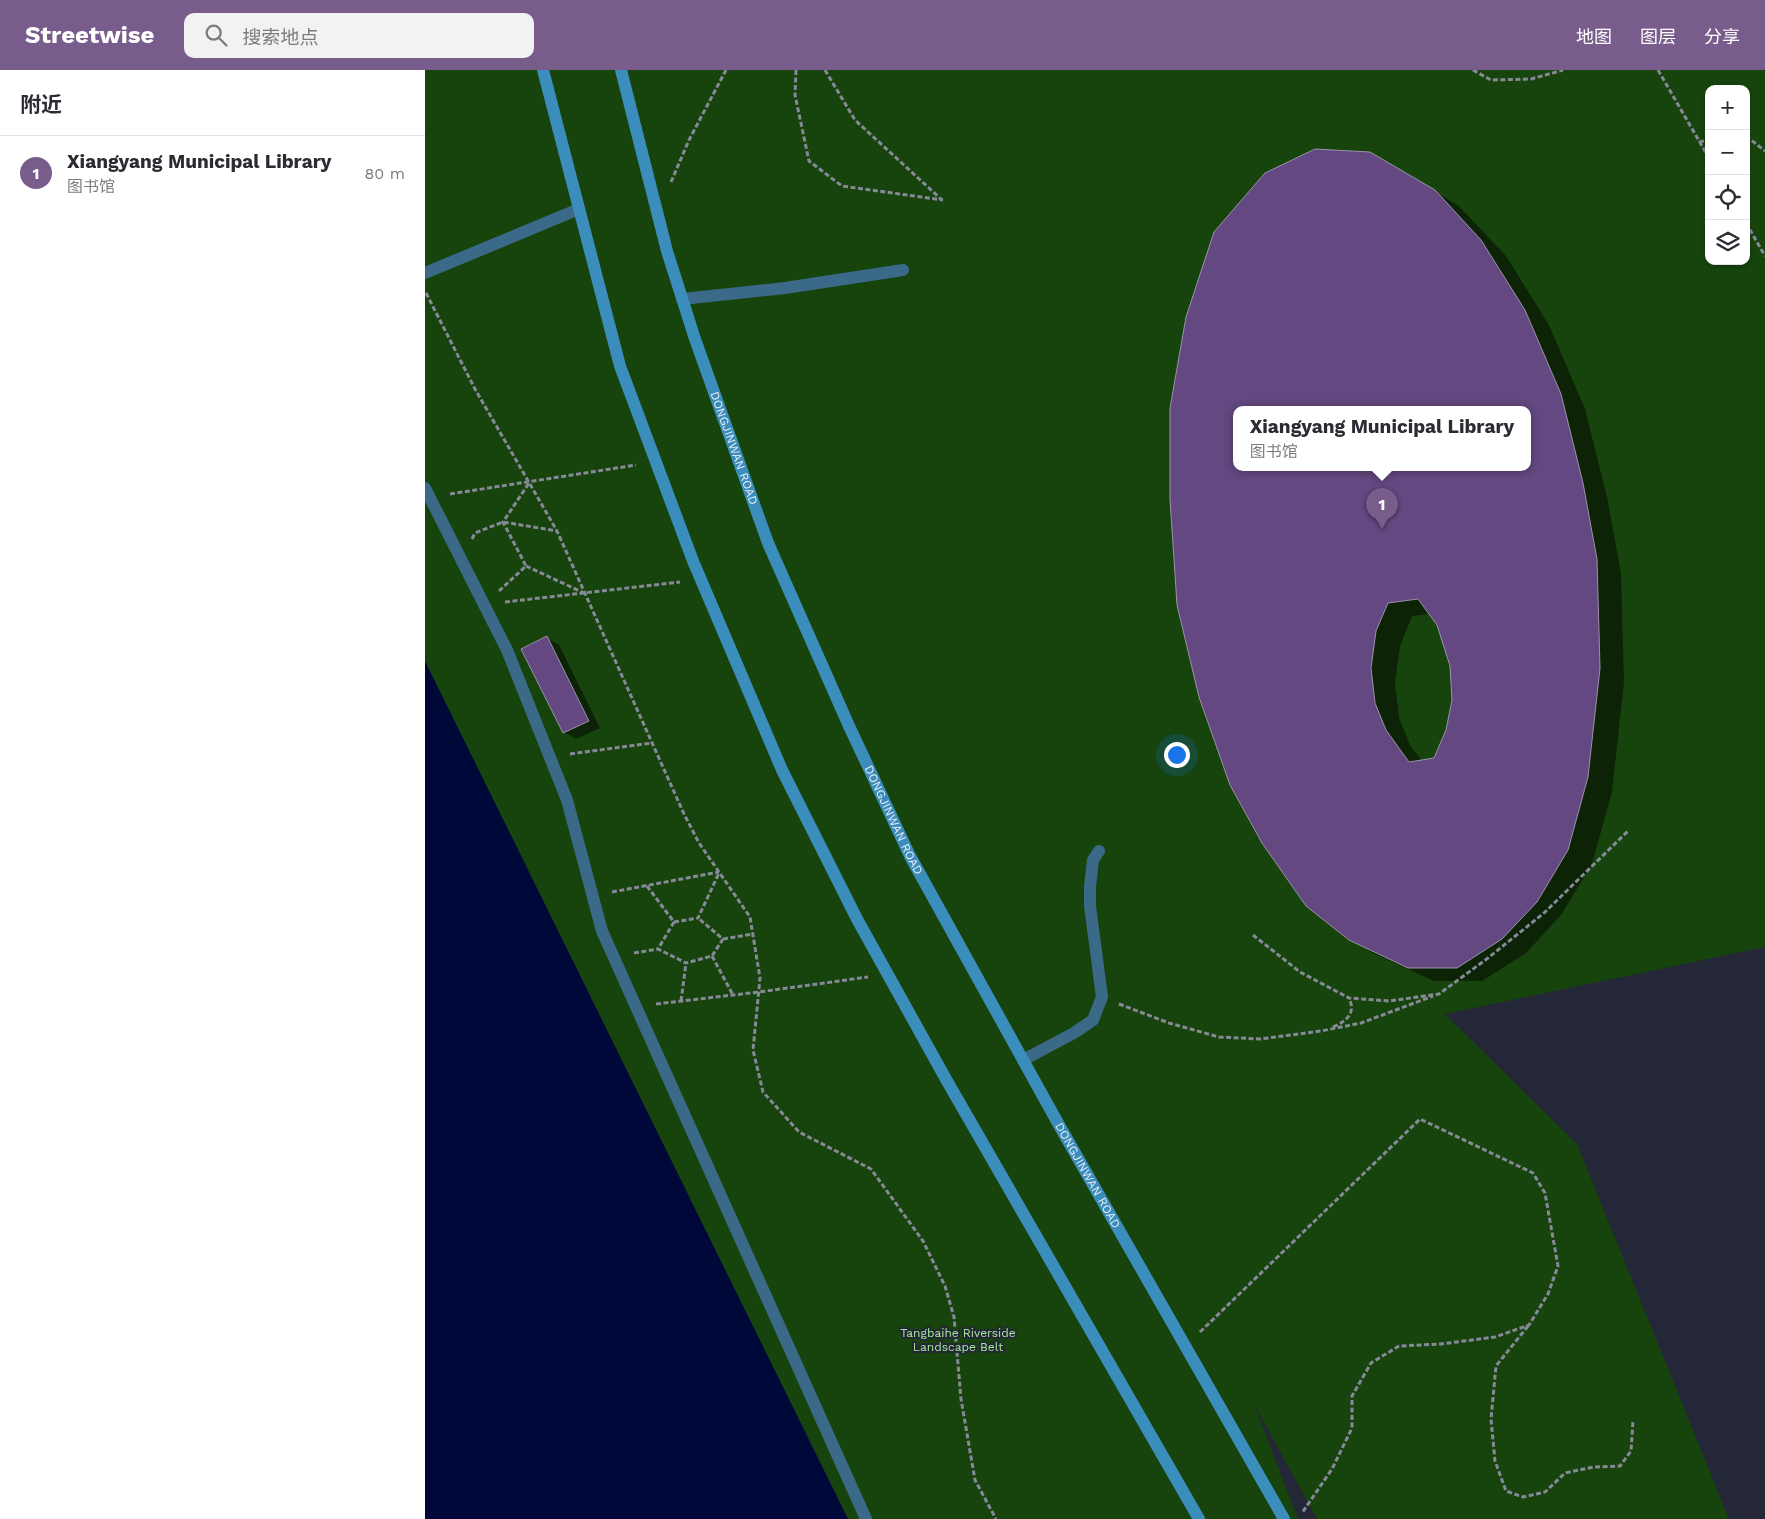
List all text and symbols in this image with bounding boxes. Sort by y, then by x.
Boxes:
search box [184,13,534,58]
text: Streetwise [25,21,154,49]
icon: search [202,21,230,49]
text: 搜索地点 [242,26,319,49]
text: 地图 [1576,26,1612,47]
text: 图层 [1640,26,1676,47]
text: 分享 [1704,26,1740,47]
map controls [1705,85,1750,265]
button: + [1705,85,1750,130]
text: 附近 [20,92,62,117]
button: − [1705,130,1750,175]
text: Xiangyang Municipal Library [67,150,332,173]
text: 1 [33,164,39,183]
text: 80 m [364,164,405,183]
button: locate [1705,175,1750,220]
text: 图书馆 [67,177,115,196]
button: layers [1705,220,1750,265]
street label: DONGJINWAN ROAD [707,390,761,507]
popup [1233,406,1531,471]
text: Xiangyang Municipal Library [1250,415,1514,438]
text: 图书馆 [1250,442,1298,461]
pin: 1 [1366,488,1398,529]
your location [1164,742,1190,768]
street label: DONGJINWAN ROAD [862,763,926,877]
street label: DONGJINWAN ROAD [1052,1120,1123,1231]
park label: Tangbaihe Riverside Landscape Belt [900,1326,1016,1354]

